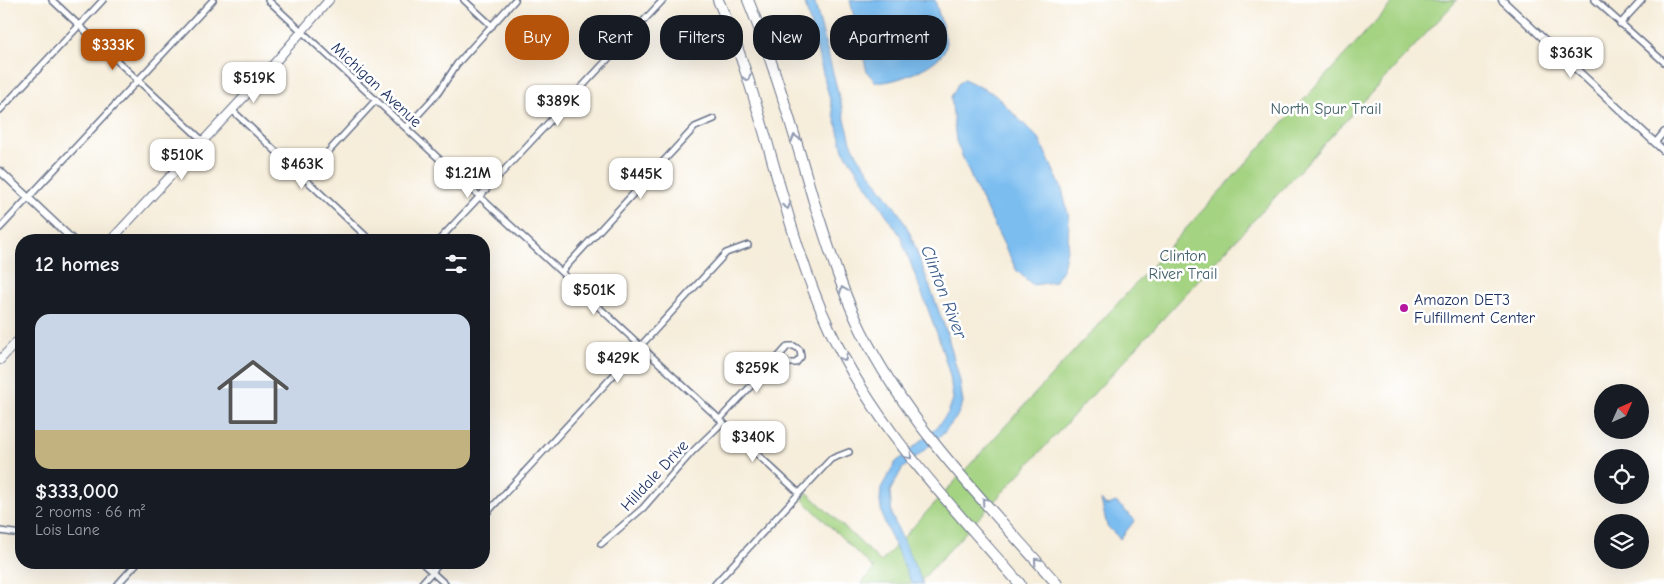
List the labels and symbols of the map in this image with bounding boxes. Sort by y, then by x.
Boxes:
pin: $333K [78,28,148,71]
pin: $363K [1536,36,1606,79]
street label: Michigan Avenue [328,38,425,131]
pin: $519K [219,62,289,104]
one-way arrow [742,74,752,82]
pin: $389K [523,84,593,127]
park label: North Spur Trail [1271,100,1381,118]
one-way arrow [790,134,800,142]
pin: $510K [147,138,217,181]
pin: $463K [267,148,337,190]
pin: $1.21M [427,156,509,199]
pin: $445K [606,158,676,200]
one-way arrow [781,202,791,210]
water label: Clinton River [916,243,971,343]
park label: Clinton River Trail [1148,247,1218,283]
pin: $501K [559,274,629,316]
one-way arrow [839,286,849,294]
place label: Amazon DET3 Fulfillment Center [1414,291,1536,327]
marker: Amazon DET3 Fulfillment Center [1398,302,1410,314]
pin: $429K [583,342,653,384]
pin: $259K [722,352,792,394]
one-way arrow [838,353,848,362]
north arrow [1594,384,1649,439]
pin: $340K [718,420,788,463]
street label: Hilldale Drive [617,437,692,515]
one-way arrow [904,451,913,460]
one-way arrow [982,498,991,507]
one-way arrow [1034,558,1043,567]

